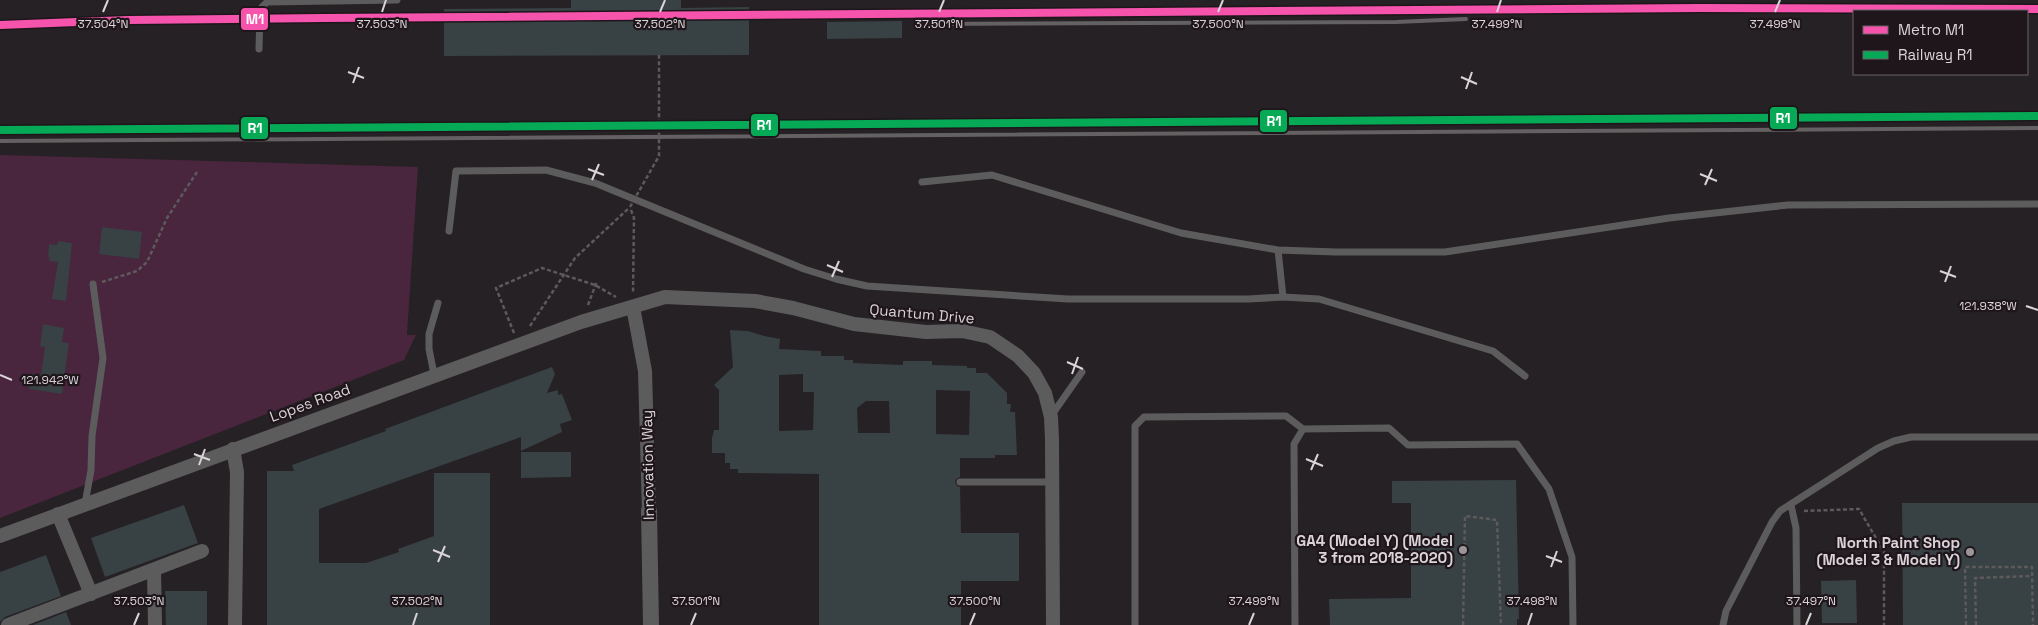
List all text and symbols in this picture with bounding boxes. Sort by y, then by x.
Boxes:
line badge: M1 [240,7,269,31]
text: M1 [246,10,264,28]
legend [1853,10,2028,75]
text: 37.504°N [77,16,129,32]
text: 37.503°N [357,16,407,32]
text: 37.502°N [635,16,685,32]
text: 37.501°N [915,16,963,32]
text: 37.500°N [1192,16,1244,32]
text: 37.499°N [1472,16,1523,32]
text: 37.498°N [1749,16,1801,32]
text: Metro M1 [1898,20,1964,39]
text: Railway R1 [1898,45,1973,64]
line badge: R1 [1769,106,1798,130]
line badge: R1 [1259,109,1288,133]
text: R1 [1775,109,1791,127]
text: R1 [1266,112,1282,130]
line badge: R1 [750,113,779,137]
line badge: R1 [240,116,269,140]
text: R1 [756,116,772,134]
text: R1 [247,119,263,137]
text: 121.938°W [1959,298,2017,314]
street label: Quantum Drive [869,299,976,328]
text: 121.942°W [21,372,79,388]
street label: Lopes Road [267,379,353,426]
street label: Innovation Way [637,410,658,520]
place label: GA4 (Model Y) (Model 3 from 2018-2020) [1296,531,1453,567]
place label: North Paint Shop (Model 3 & Model Y) [1816,533,1960,569]
marker: GA4 (Model Y) (Model 3 from 2018-2020) [1457,544,1469,556]
marker: North Paint Shop (Model 3 & Model Y) [1964,546,1976,558]
text: 37.503°N [114,593,164,609]
text: 37.502°N [392,593,442,609]
text: 37.501°N [672,593,720,609]
text: 37.500°N [949,593,1001,609]
text: 37.499°N [1229,593,1280,609]
text: 37.498°N [1506,593,1558,609]
text: 37.497°N [1786,593,1836,609]

